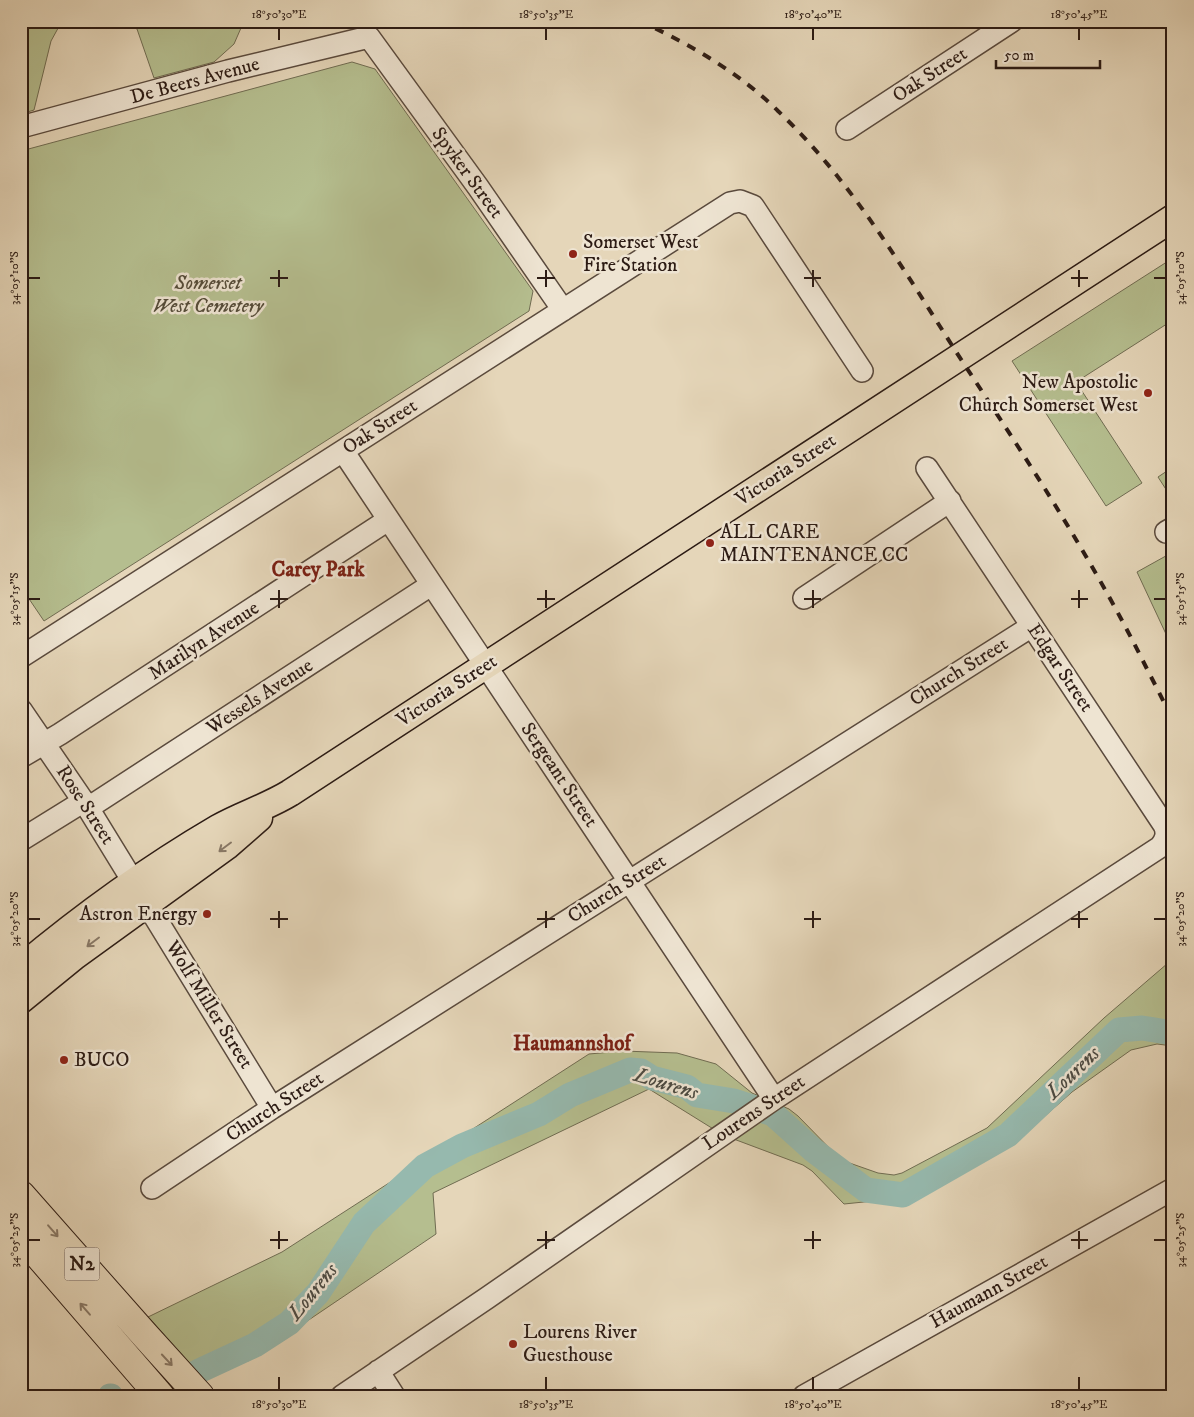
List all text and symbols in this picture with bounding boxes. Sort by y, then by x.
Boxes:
text: 18°50'30"E [251,7,307,22]
text: 18°50'35"E [519,7,574,22]
text: 18°50'40"E [784,7,842,22]
text: 18°50'45"E [1051,7,1108,22]
scale bar [996,38,1100,70]
street label: Oak Street [888,42,972,108]
text: 50 m [1004,46,1034,65]
street label: De Beers Avenue [128,52,262,110]
street label: Spyker Street [426,122,508,224]
place label: Somerset West Fire Station [583,230,698,278]
marker: Somerset West Fire Station [567,248,579,260]
text: 34°05'10"S [7,251,22,305]
text: 34°05'10"S [1173,251,1188,305]
park label: Somerset West Cemetery [153,271,265,319]
place label: New Apostolic Church Somerset West [959,370,1138,418]
marker: New Apostolic Church Somerset West [1142,387,1154,399]
street label: Oak Street [338,394,422,460]
street label: Victoria Street [730,428,841,512]
place label: ALL CARE MAINTENANCE CC [720,520,908,568]
marker: ALL CARE MAINTENANCE CC [704,537,716,549]
district label: Carey Park [271,557,365,583]
text: 34°05'15"S [7,572,22,626]
text: 34°05'15"S [1173,572,1188,626]
street label: Marilyn Avenue [144,596,264,686]
street label: Edgar Street [1021,619,1099,717]
street label: Church Street [905,632,1013,712]
street label: Victoria Street [391,649,502,733]
street label: Wessels Avenue [201,653,318,741]
street label: Sergeant Street [515,718,603,832]
street label: Rose Street [50,761,120,849]
one-way arrow [218,842,232,852]
street label: Church Street [563,849,671,929]
text: 34°05'20"S [7,891,22,947]
text: 34°05'20"S [1173,891,1188,947]
place label: Astron Energy [80,902,197,927]
marker: Astron Energy [201,908,213,920]
street label: Wolf Miller Street [159,935,258,1074]
one-way arrow [87,937,100,948]
district label: Haumannshof [513,1031,634,1057]
water label: Lourens [1040,1041,1106,1106]
place label: BUCO [74,1048,129,1073]
marker: BUCO [58,1054,70,1066]
water label: Lourens [630,1062,702,1106]
street label: Church Street [221,1066,329,1148]
street label: Lourens Street [698,1070,810,1156]
text: 34°05'25"S [7,1213,22,1267]
text: 34°05'25"S [1173,1213,1188,1267]
one-way arrow [48,1225,59,1238]
road number: N2 [64,1248,100,1280]
street label: Haumann Street [926,1249,1052,1335]
water label: Lourens [282,1258,344,1326]
one-way arrow [80,1303,91,1316]
place label: Lourens River Guesthouse [523,1320,637,1368]
marker: Lourens River Guesthouse [507,1338,519,1350]
one-way arrow [161,1353,173,1366]
text: 18°50'30"E [251,1397,307,1412]
text: 18°50'35"E [519,1397,574,1412]
text: 18°50'40"E [784,1397,842,1412]
text: 18°50'45"E [1051,1397,1108,1412]

